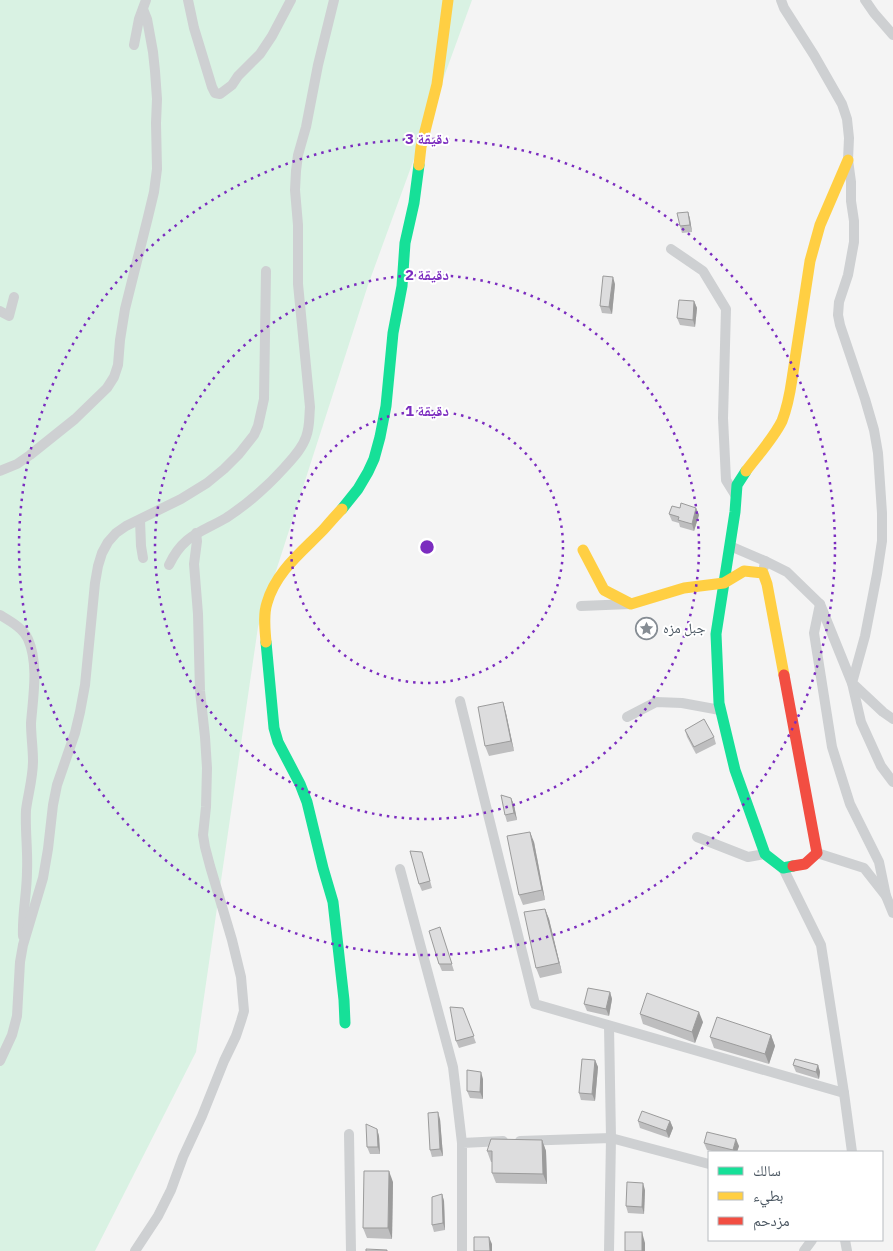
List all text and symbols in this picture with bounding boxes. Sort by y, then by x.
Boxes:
text: 3 دقيقة [405,129,449,148]
text: 2 دقيقة [405,265,449,284]
text: 1 دقيقة [405,401,449,420]
centre of rings [418,538,436,556]
place icon: جبل مزه [635,616,659,640]
place label: جبل مزه [663,619,705,637]
legend [708,1151,883,1241]
text: سالك [753,1161,781,1180]
text: بطيء [753,1186,783,1208]
text: مزدحم [753,1211,790,1231]

